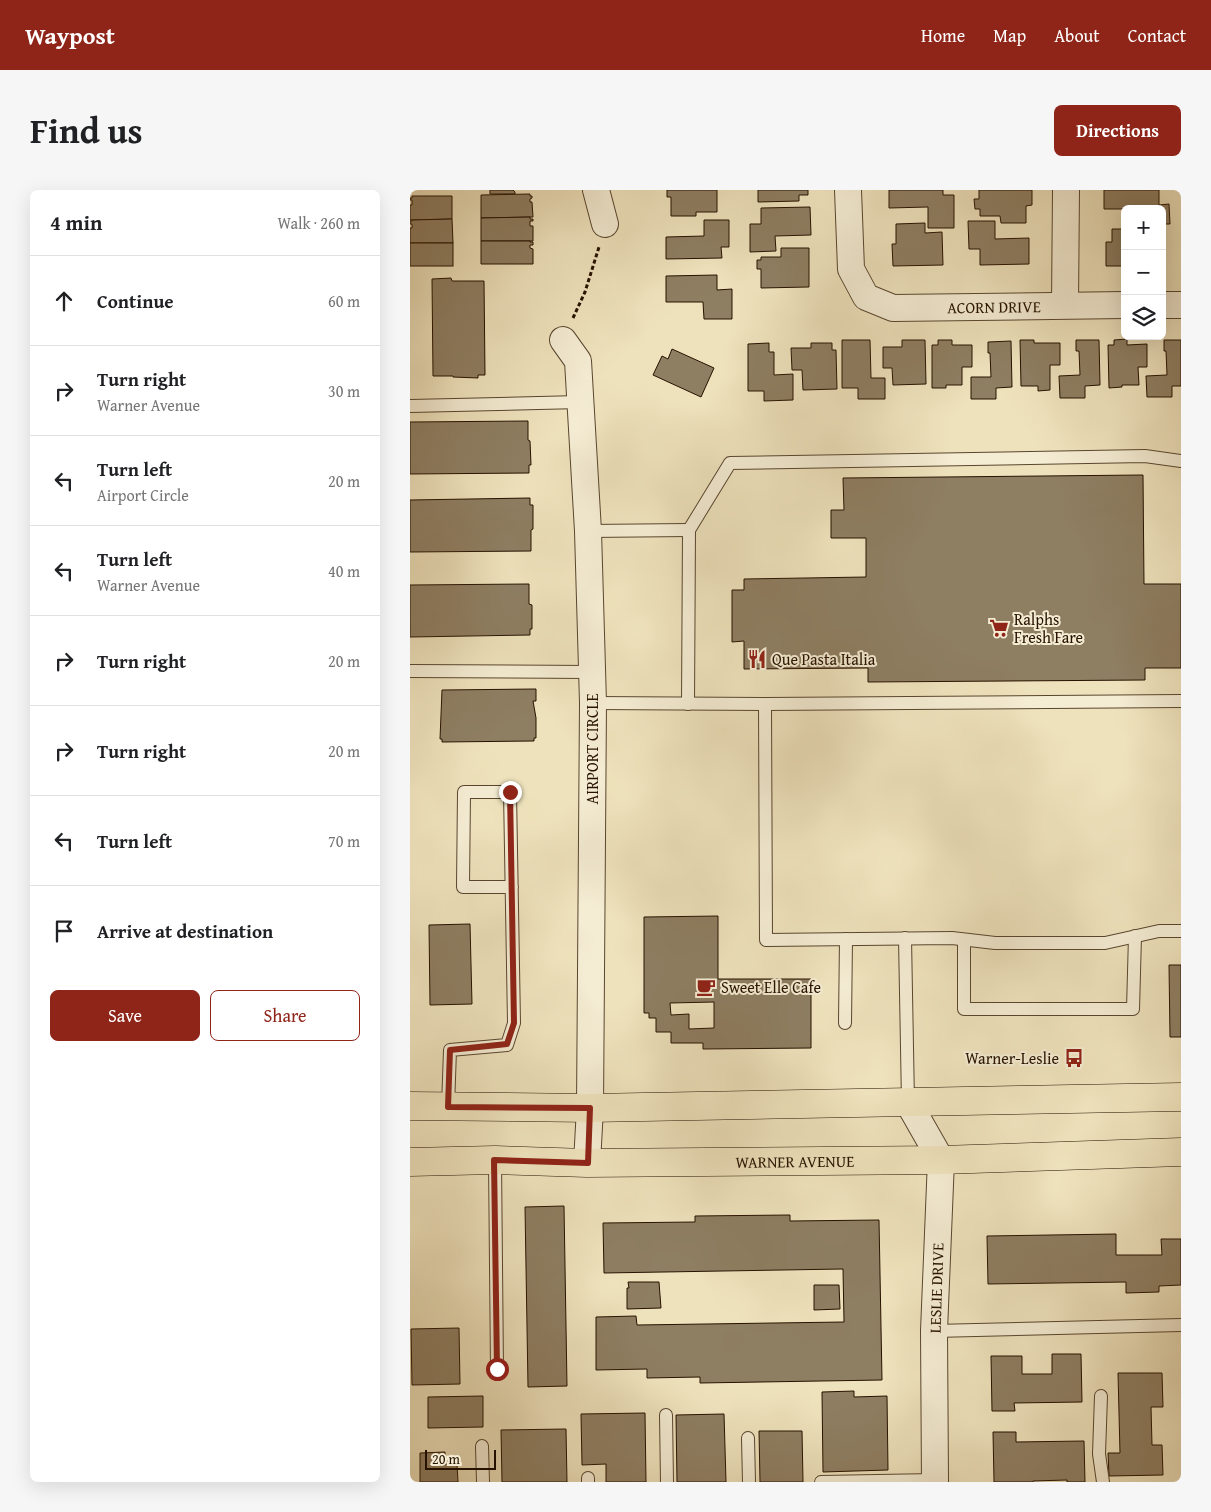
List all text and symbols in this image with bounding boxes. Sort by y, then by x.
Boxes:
text: Waypost [25,18,115,53]
text: Home [921,22,965,49]
text: Map [993,22,1026,49]
text: About [1054,22,1100,49]
text: Contact [1128,22,1186,49]
text: Find us [30,105,143,156]
button: Directions [1054,105,1181,156]
map controls [1121,205,1166,340]
button: + [1121,205,1166,250]
text: 4 min [50,207,102,238]
text: Walk · 260 m [277,211,360,235]
button: − [1121,250,1166,295]
icon: ahead [50,287,78,315]
text: Continue [97,287,174,315]
text: 60 m [328,289,360,313]
street label: ACORN DRIVE [947,294,1041,319]
button: layers [1121,295,1166,340]
text: Turn right [97,365,186,393]
icon: right [50,377,78,405]
text: 30 m [328,379,360,403]
text: Warner Avenue [97,393,200,417]
text: Turn left [97,455,172,483]
icon: left [50,467,78,495]
text: 20 m [328,469,360,493]
text: Airport Circle [97,483,189,507]
text: Turn left [97,545,172,573]
icon: left [50,557,78,585]
text: 40 m [328,559,360,583]
text: Warner Avenue [97,573,200,597]
place label: Ralphs Fresh Fare [1014,607,1083,649]
supermarket icon: Ralphs Fresh Fare [988,617,1010,639]
icon: right [50,647,78,675]
text: Turn right [97,647,186,675]
place label: Que Pasta Italia [772,647,876,671]
restaurant icon: Que Pasta Italia [746,648,768,670]
text: 20 m [328,649,360,673]
street label: AIRPORT CIRCLE [580,694,604,804]
icon: right [50,737,78,765]
text: Turn right [97,737,186,765]
text: 20 m [328,739,360,763]
route end [499,781,522,804]
icon: left [50,827,78,855]
text: Turn left [97,827,172,855]
text: 70 m [328,829,360,853]
icon: arrive [50,917,78,945]
text: Arrive at destination [97,917,273,945]
place label: Sweet Elle Cafe [721,975,821,999]
cafe icon: Sweet Elle Cafe [695,976,717,998]
button: Save [50,990,200,1041]
button: Share [210,990,360,1041]
place label: Warner-Leslie [965,1046,1059,1070]
bus stop icon: Warner-Leslie [1063,1047,1085,1069]
street label: WARNER AVENUE [735,1149,854,1174]
street label: LESLIE DRIVE [922,1242,950,1334]
route start [486,1358,509,1381]
scale bar [425,1447,496,1470]
text: 20 m [432,1449,460,1469]

